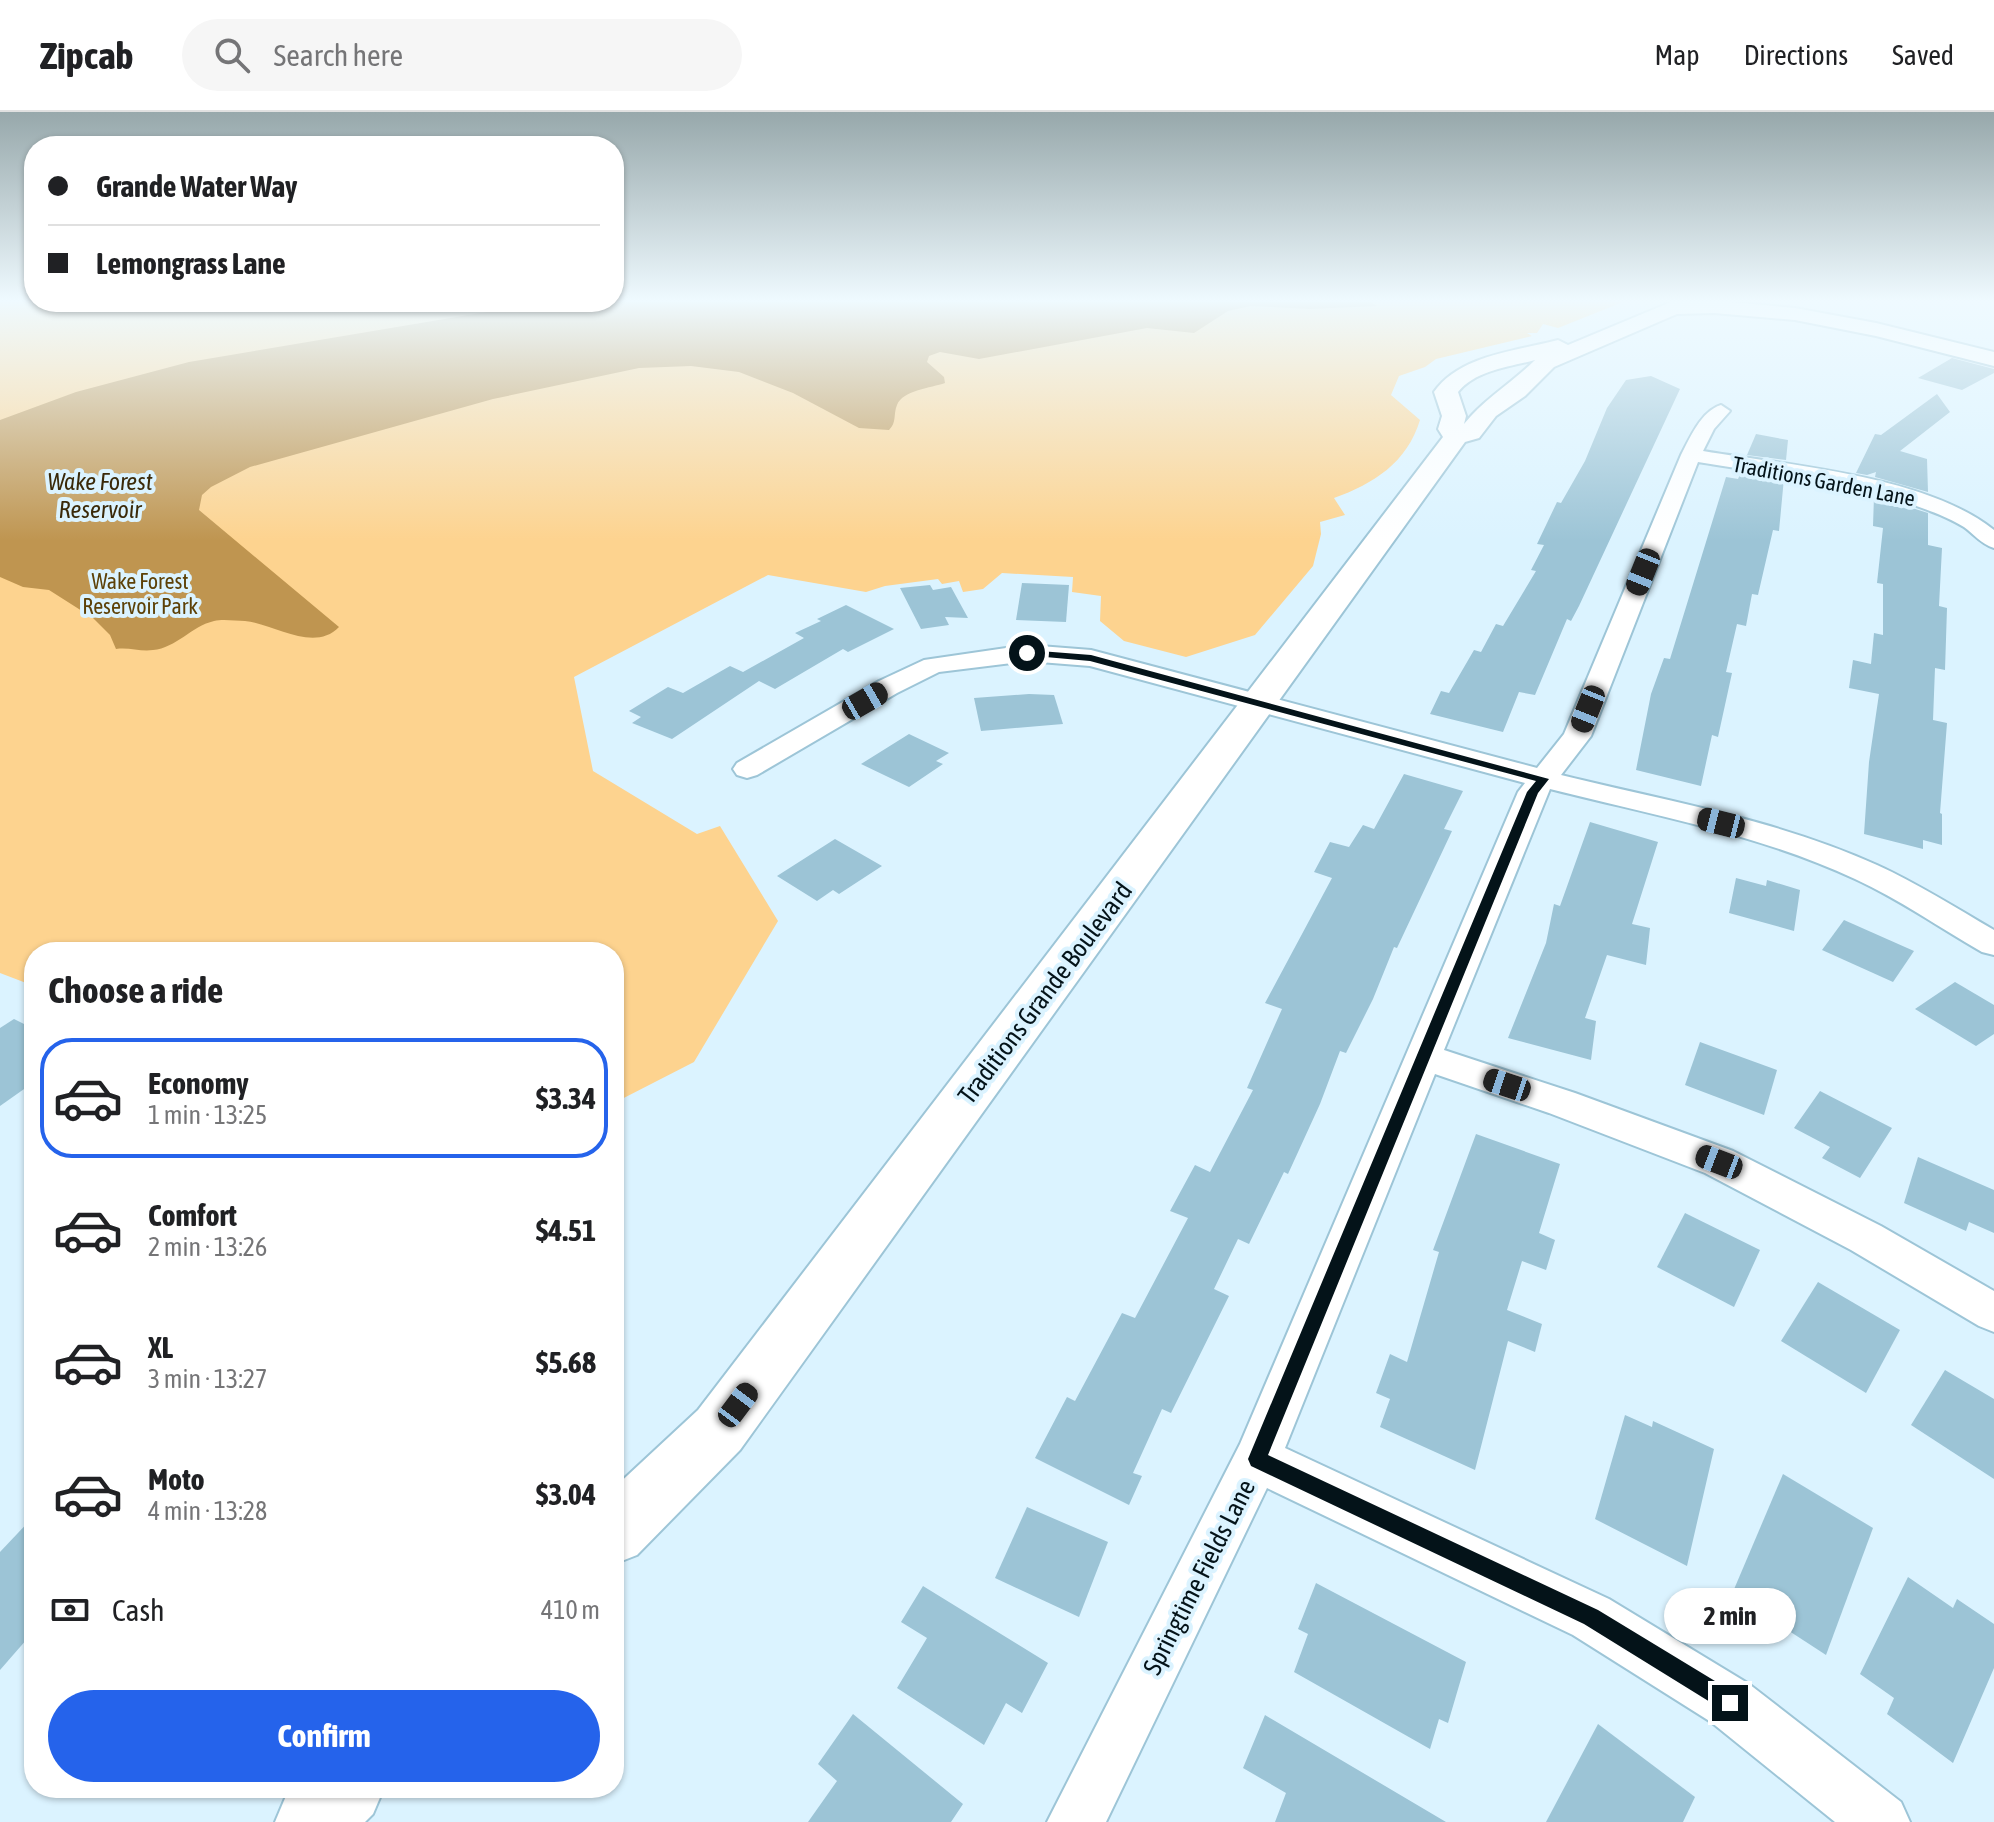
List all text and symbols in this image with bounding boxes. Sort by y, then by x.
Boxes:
search box [182,19,742,91]
icon: search [210,33,254,77]
text: Zipcab [40,34,134,77]
text: Search here [274,38,403,72]
text: Map [1655,39,1700,71]
text: Directions [1744,39,1848,71]
text: Saved [1892,39,1954,71]
text: Grande Water Way [96,169,297,203]
text: Lemongrass Lane [96,246,286,280]
street label: Traditions Garden Lane [1731,451,1917,511]
water label: Wake Forest Reservoir [47,468,153,523]
car [1623,545,1663,599]
park label: Wake Forest Reservoir Park [82,568,198,619]
route start [1009,635,1045,671]
car [838,679,892,723]
car [1568,682,1608,736]
car [1695,806,1747,840]
street label: Traditions Grande Boulevard [952,876,1138,1110]
text: Choose a ride [48,969,223,1011]
icon: car [52,1062,124,1134]
text: Economy [148,1066,249,1100]
car [1480,1066,1534,1104]
text: $3.34 [536,1081,596,1115]
text: 1 min · 13:25 [148,1100,267,1130]
car [1692,1142,1746,1182]
icon: car [52,1194,124,1266]
text: Comfort [148,1198,237,1232]
text: $4.51 [536,1213,596,1247]
text: 2 min · 13:26 [148,1232,267,1262]
icon: car [52,1326,124,1398]
text: XL [148,1330,173,1364]
text: $5.68 [536,1345,596,1379]
text: 3 min · 13:27 [148,1364,267,1394]
car [714,1379,762,1431]
icon: car [52,1458,124,1530]
text: Moto [148,1462,205,1496]
street label: Springtime Fields Lane [1137,1475,1261,1679]
text: $3.04 [536,1477,596,1511]
text: 4 min · 13:28 [148,1496,267,1526]
callout: 2 min [1664,1587,1796,1643]
icon: cash [48,1588,92,1632]
text: Cash [112,1593,165,1627]
text: 410 m [541,1595,600,1625]
text: 2 min [1703,1601,1757,1631]
route end [1712,1685,1748,1721]
button: Confirm [48,1690,600,1782]

